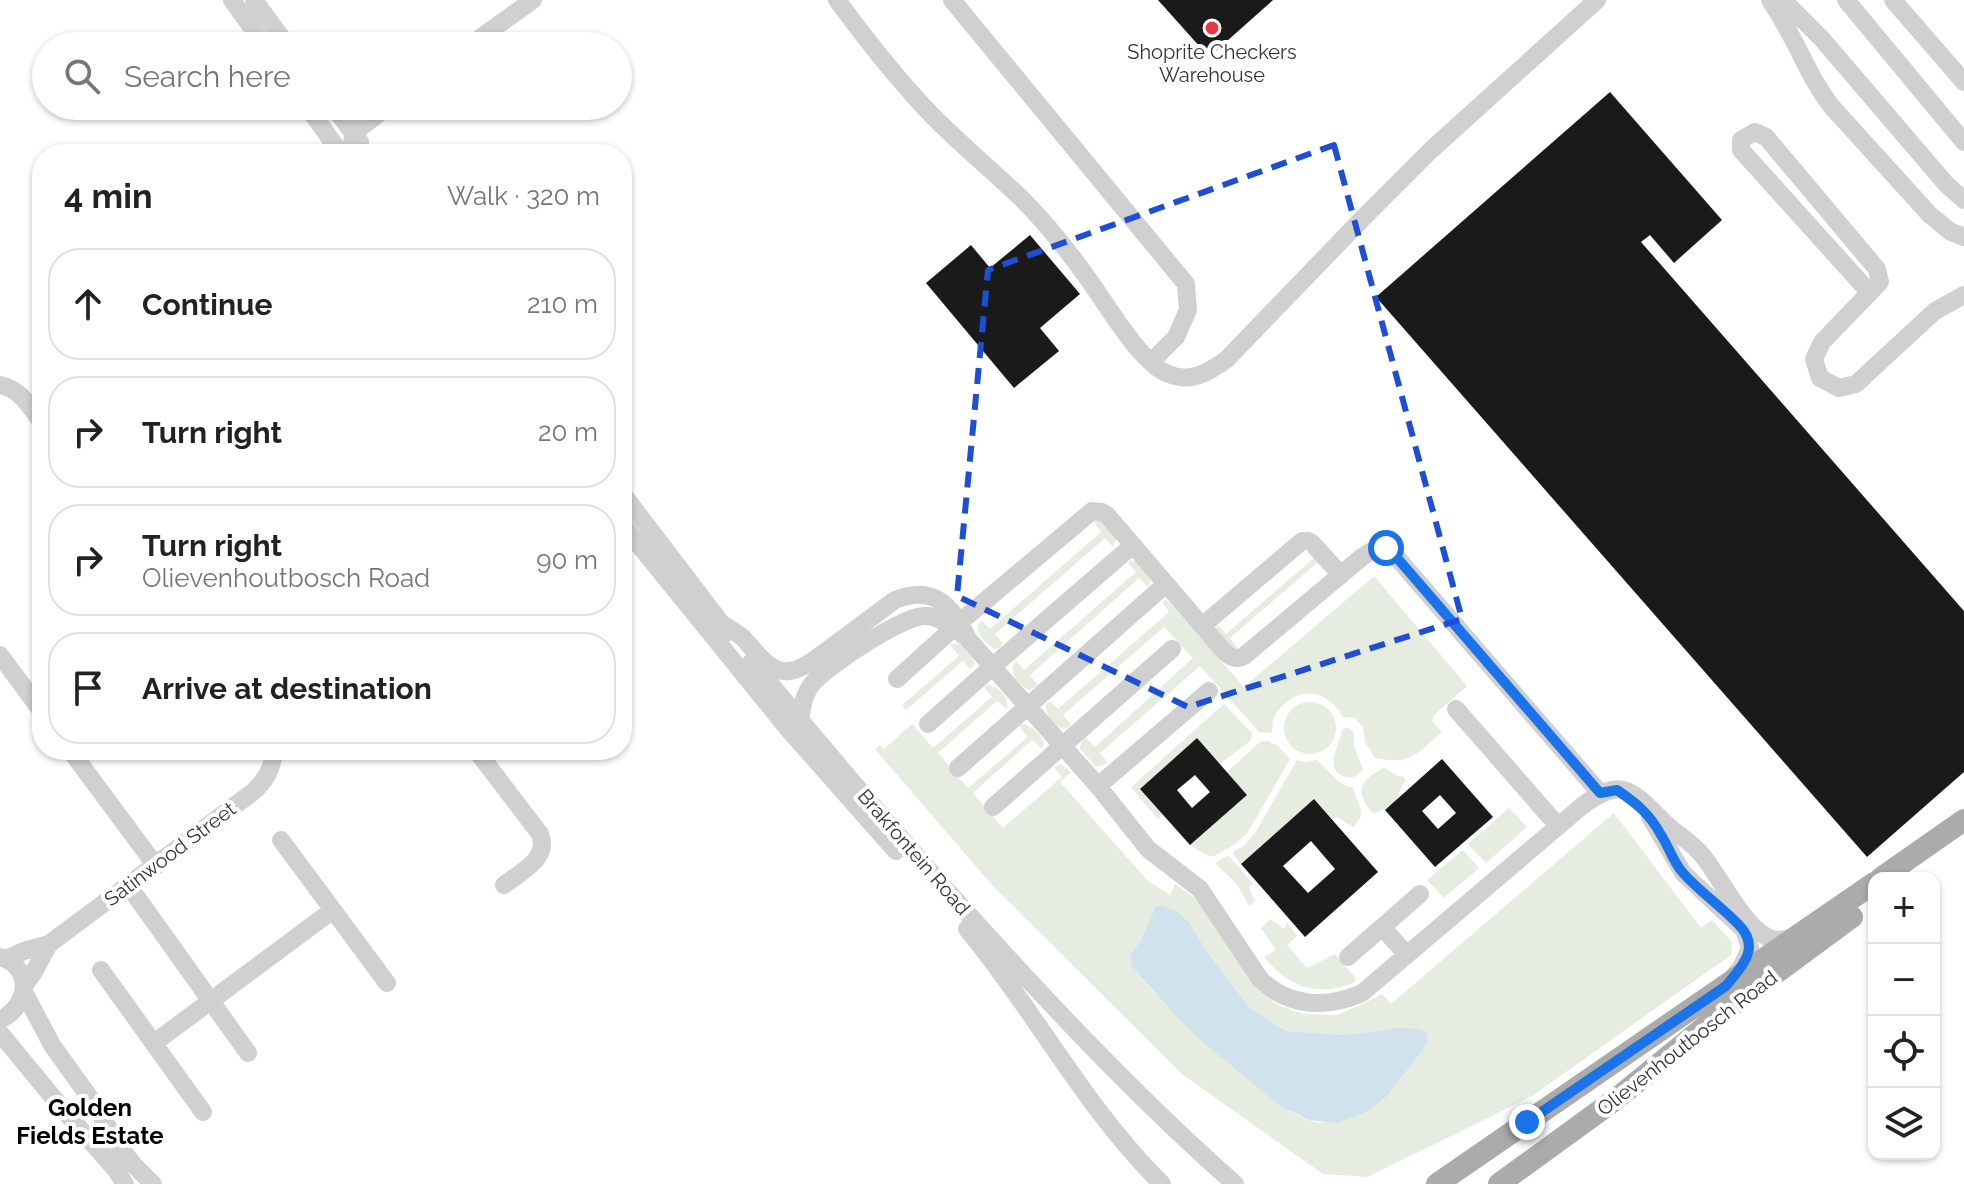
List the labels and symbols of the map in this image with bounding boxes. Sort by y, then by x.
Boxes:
marker: Shoprite Checkers Warehouse [1203,19,1221,37]
place label: Shoprite Checkers Warehouse [1127,40,1297,87]
route start [1368,530,1404,566]
street label: Brakfontein Road [853,784,975,920]
street label: Satinwood Street [100,797,241,911]
street label: Olievenhoutbosch Road [1592,965,1782,1121]
district label: Golden Fields Estate [16,1093,164,1150]
route end [1509,1104,1545,1140]

